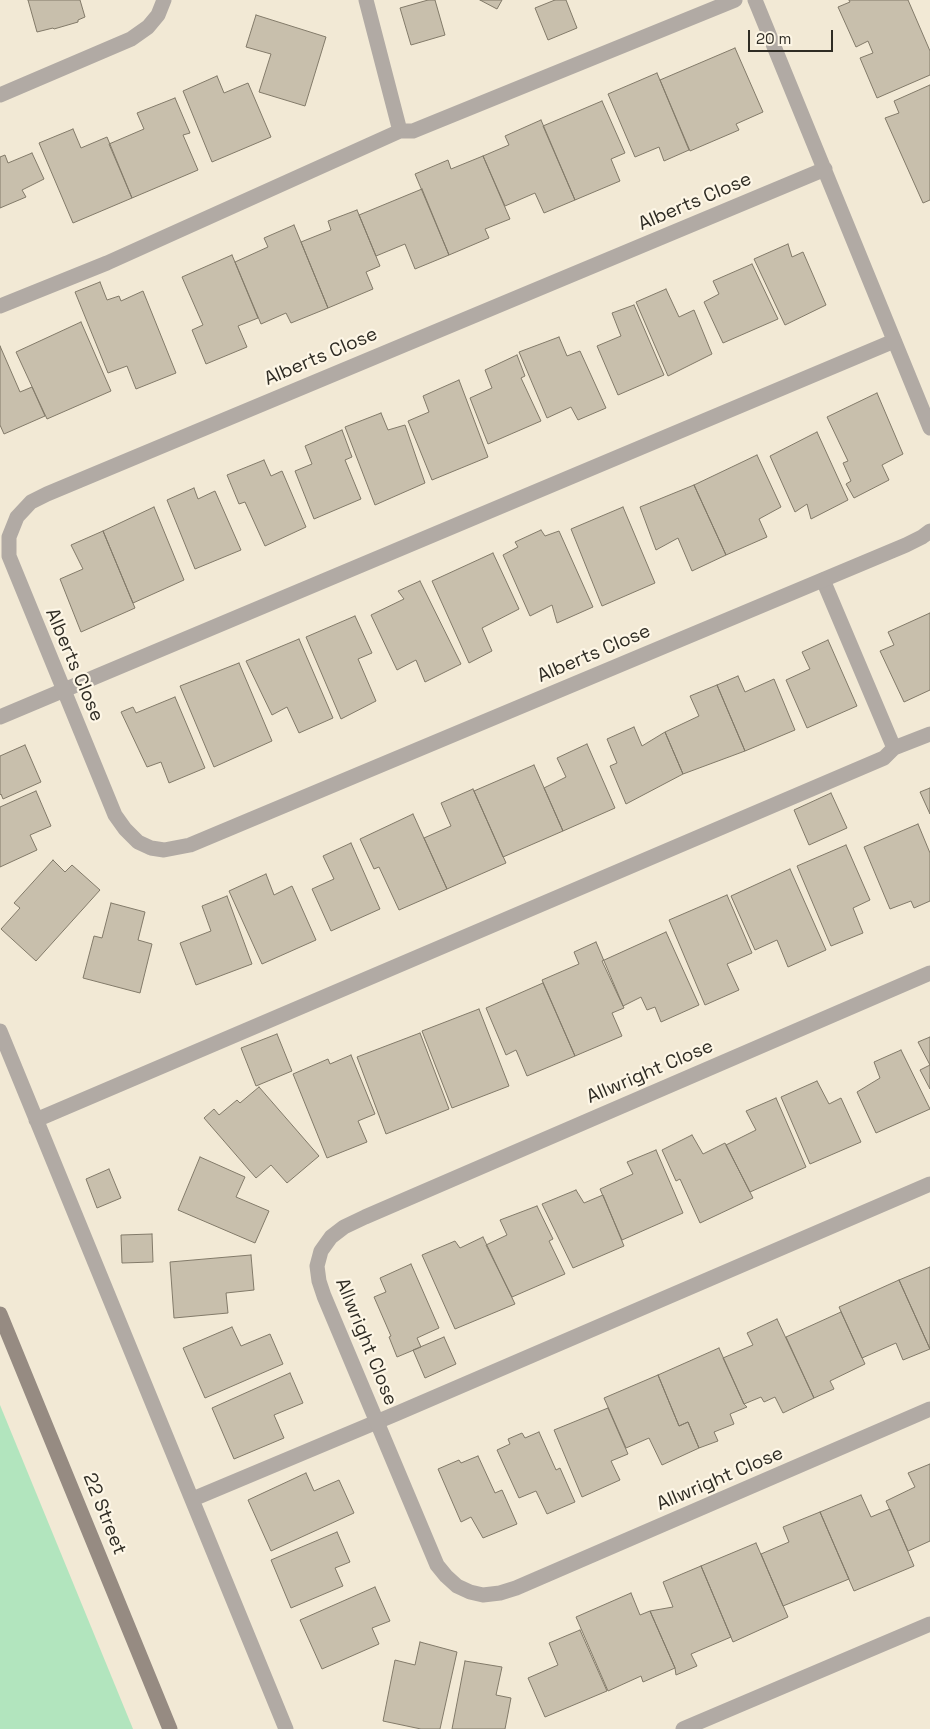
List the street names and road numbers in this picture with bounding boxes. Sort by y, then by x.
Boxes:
street label: Alberts Close [635,168,755,236]
street label: Alberts Close [261,323,381,391]
street label: Alberts Close [40,605,108,725]
street label: Alberts Close [534,620,654,688]
street label: Allwright Close [583,1035,717,1109]
street label: Allwright Close [330,1275,402,1409]
street label: Allwright Close [653,1442,787,1516]
street label: 22 Street [77,1470,131,1558]

